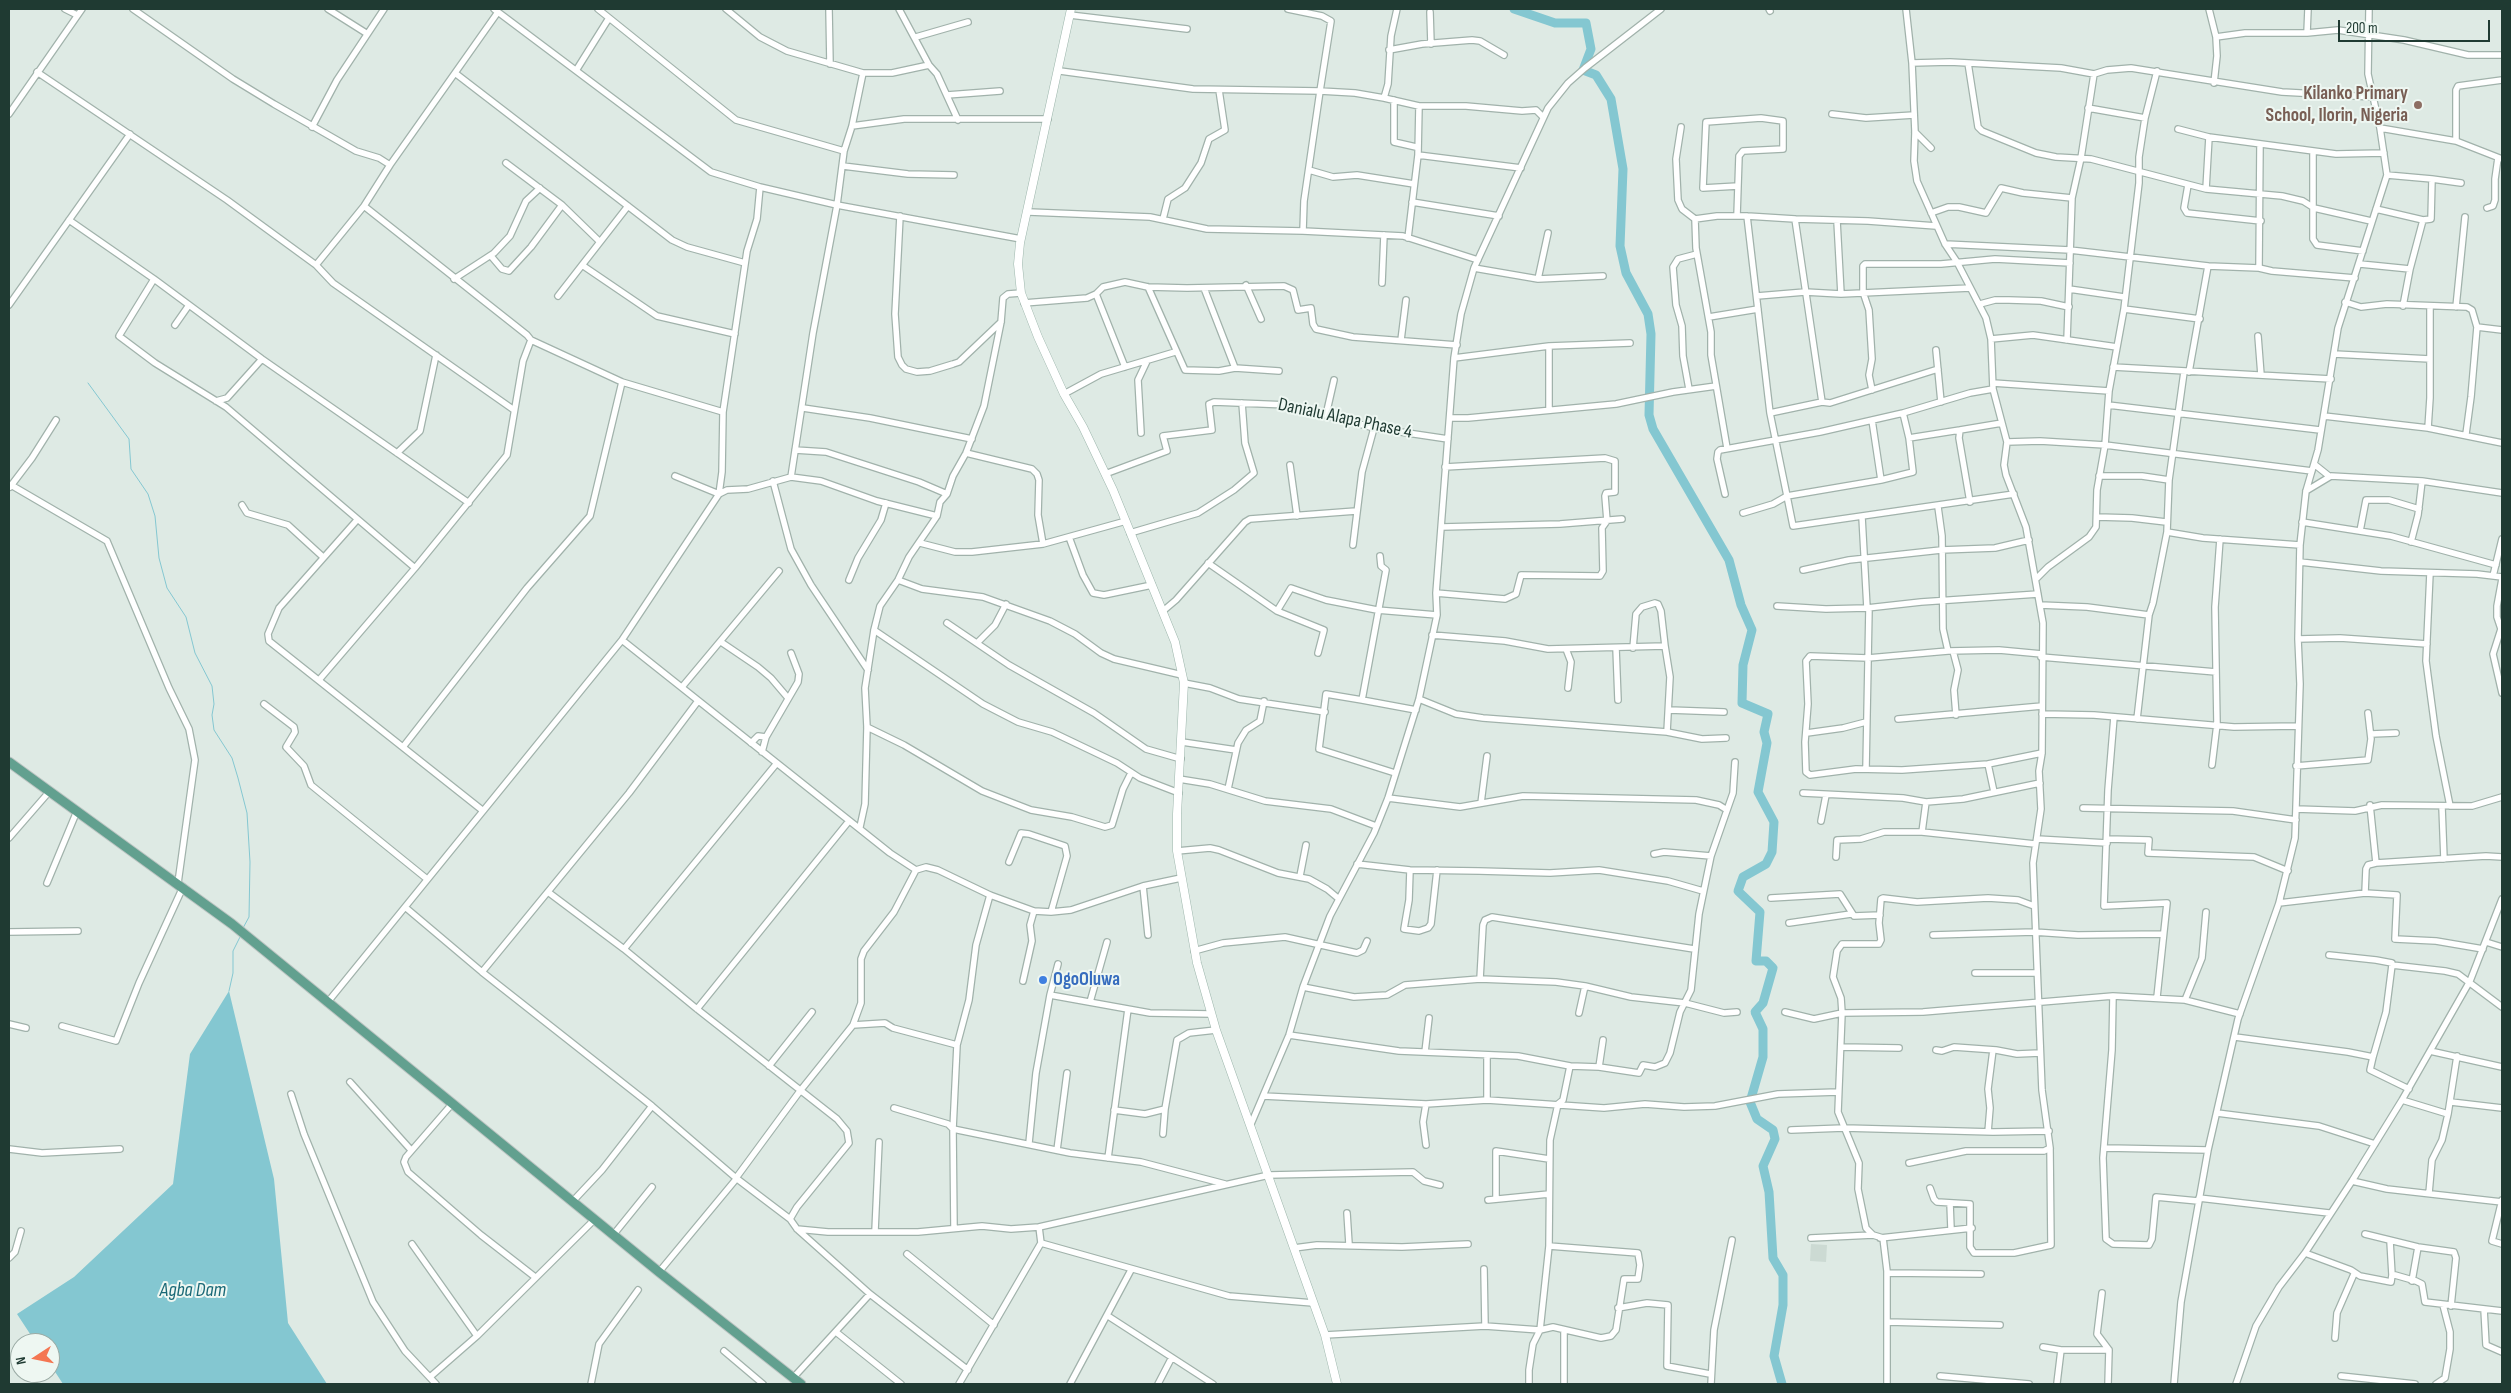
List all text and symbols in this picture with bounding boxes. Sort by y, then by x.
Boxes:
scale bar [2341,10,2494,42]
text: 200 m [2346,19,2378,38]
place label: Kilanko Primary School, Ilorin, Nigeria [2266,83,2408,127]
marker: Kilanko Primary School, Ilorin, Nigeria [2412,99,2424,111]
street label: Danialu Alapa Phase 4 [1276,394,1414,444]
place label: OgoOluwa [1053,969,1120,991]
marker: OgoOluwa [1037,974,1049,986]
water label: Agba Dam [160,1279,226,1303]
north arrow [10,1333,60,1383]
text: N [12,1355,30,1366]

